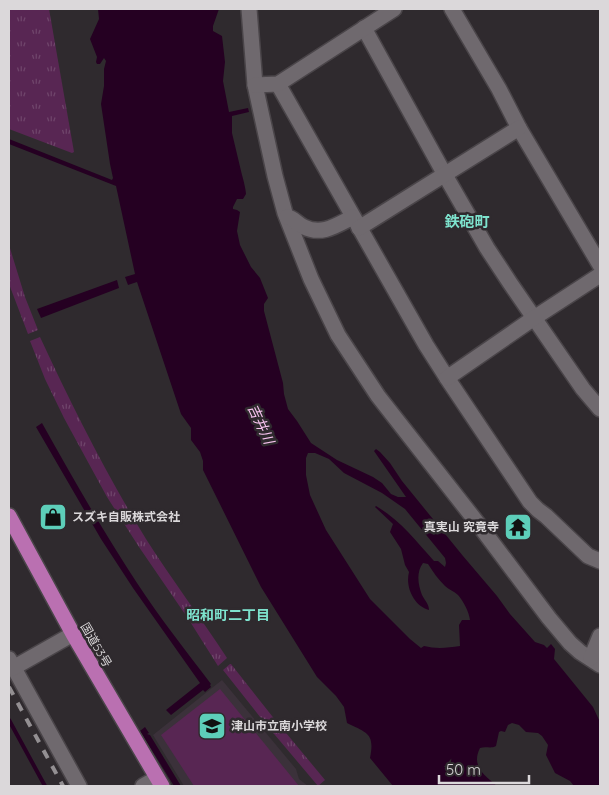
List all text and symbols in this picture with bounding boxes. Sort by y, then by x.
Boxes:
district label: 鉄砲町 [444,212,490,231]
water label: 吉井川 [244,401,279,449]
shop icon: スズキ自販株式会社 [38,502,68,532]
place label: スズキ自販株式会社 [72,509,180,524]
temple icon: 真実山 究竟寺 [503,512,533,542]
place label: 真実山 究竟寺 [424,519,499,534]
district label: 昭和町二丁目 [186,606,270,624]
street label: 国道53号 [78,620,115,670]
school or university icon: 津山市立南小学校 [197,711,227,741]
place label: 津山市立南小学校 [231,718,327,733]
scale bar [439,752,529,784]
text: 50 m [446,760,481,779]

